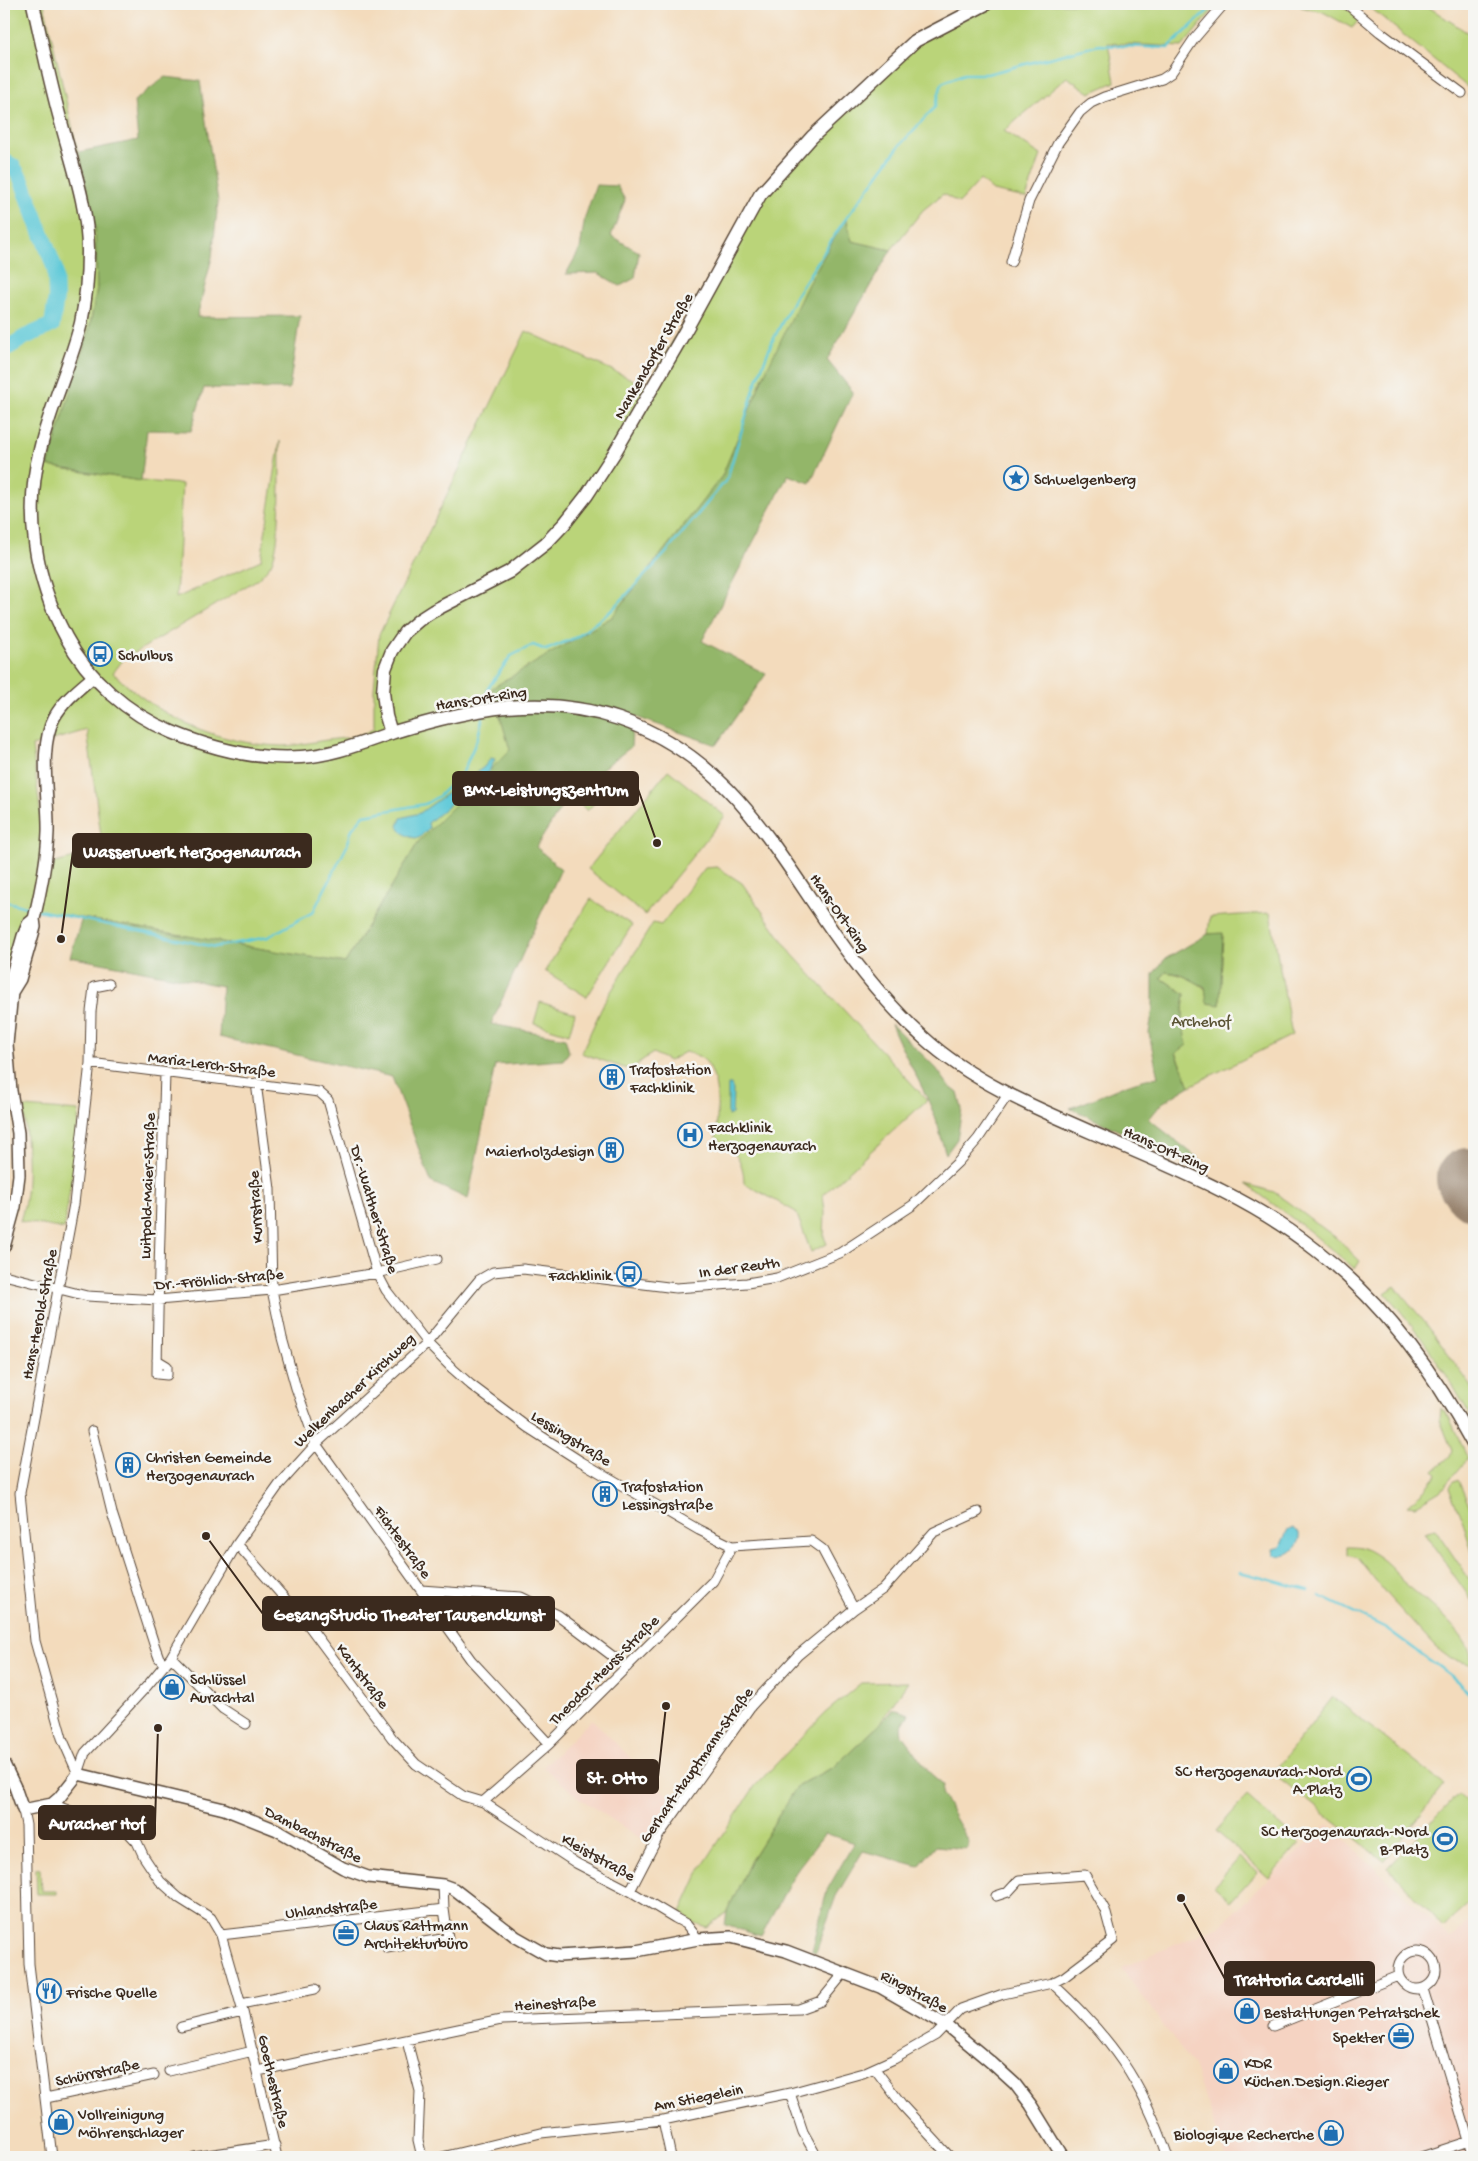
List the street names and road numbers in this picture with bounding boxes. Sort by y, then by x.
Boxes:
street label: Nankendorfer Straße [611,290,699,423]
street label: Hans-Ort-Ring [435,684,528,717]
street label: Hans-Ort-Ring [804,871,872,957]
street label: Maria-Lerch-Straße [147,1049,277,1084]
street label: Luitpold-Maier-Straße [137,1112,162,1260]
street label: Hans-Ort-Ring [1120,1124,1211,1179]
street label: Dr.-Walther-Straße [344,1143,401,1277]
street label: Kurrstraße [246,1169,269,1244]
street label: Hans-Herold-Straße [19,1247,64,1381]
street label: In der Reuth [698,1254,782,1285]
street label: Dr.-Fröhlich-Straße [153,1266,285,1297]
street label: Welkenbacher Kirchweg [291,1330,420,1453]
street label: Lessingstraße [527,1408,614,1473]
street label: Fichtestraße [368,1502,434,1584]
street label: Theodor-Heuss-Straße [546,1612,665,1731]
street label: Kantstraße [331,1641,392,1714]
street label: Gerhart-Hauptmann-Straße [637,1684,759,1847]
street label: Dambachstraße [260,1803,365,1869]
street label: Kleiststraße [557,1831,638,1887]
street label: Uhlandstraße [285,1896,379,1925]
street label: Ringstraße [876,1967,951,2019]
street label: Heinestraße [514,1994,597,2017]
street label: Goethestraße [252,2033,292,2131]
street label: Schürrstraße [54,2056,142,2093]
street label: Am Stiegelein [652,2081,745,2117]

